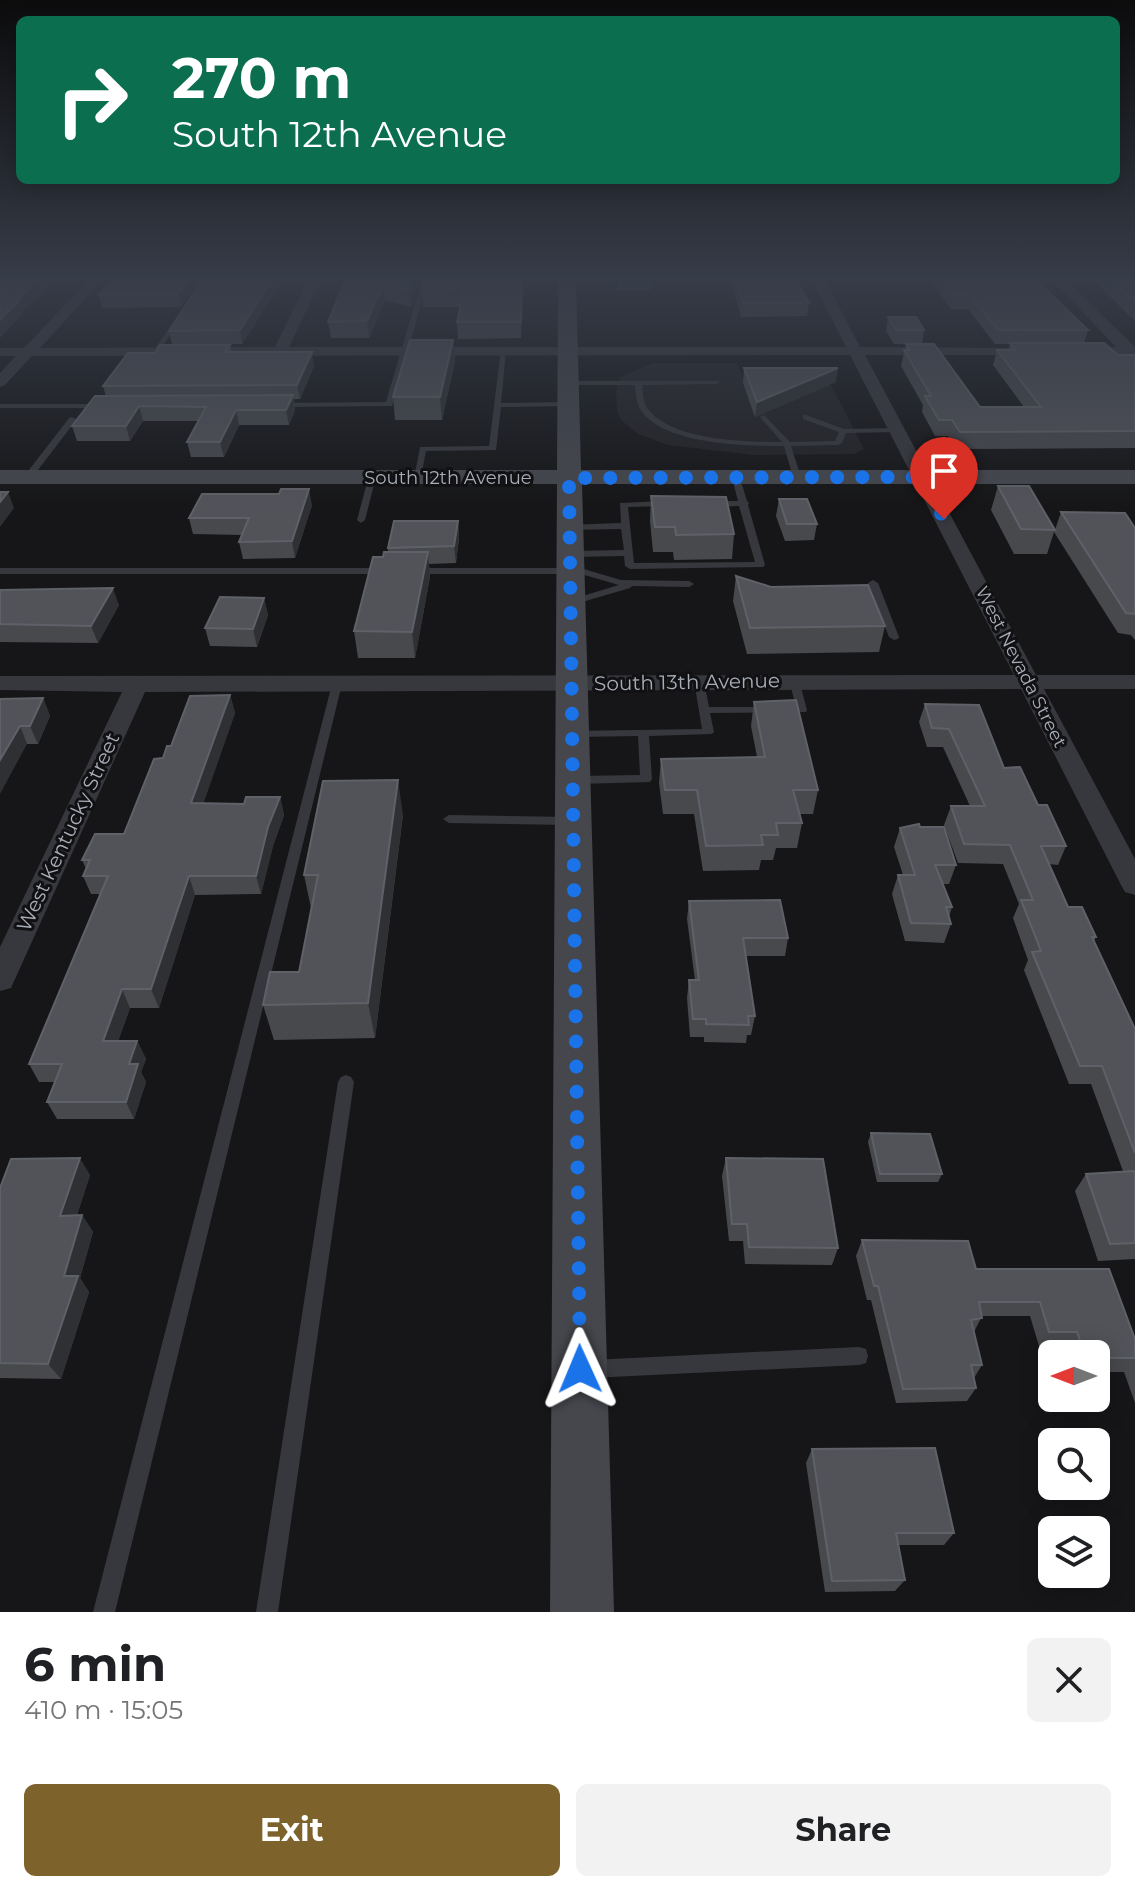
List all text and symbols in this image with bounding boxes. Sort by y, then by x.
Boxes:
text: 270 m [172,44,351,112]
icon: right [40,48,144,152]
text: South 12th Avenue [172,112,507,156]
pin [910,437,978,519]
icon: arrive [922,449,966,493]
street label: South 12th Avenue [364,467,532,489]
street label: West Nevada Street [971,583,1071,751]
street label: South 13th Avenue [594,668,780,696]
street label: West Kentucky Street [11,729,125,935]
position arrow [538,1327,622,1411]
north arrow [1038,1340,1110,1412]
map controls [1038,1340,1110,1588]
button: search [1038,1428,1110,1500]
button: layers [1038,1516,1110,1588]
text: 6 min [24,1635,166,1693]
button: close [1027,1638,1111,1722]
text: 410 m · 15:05 [24,1694,183,1726]
button: Exit [24,1784,560,1876]
button: Share [576,1784,1111,1876]

